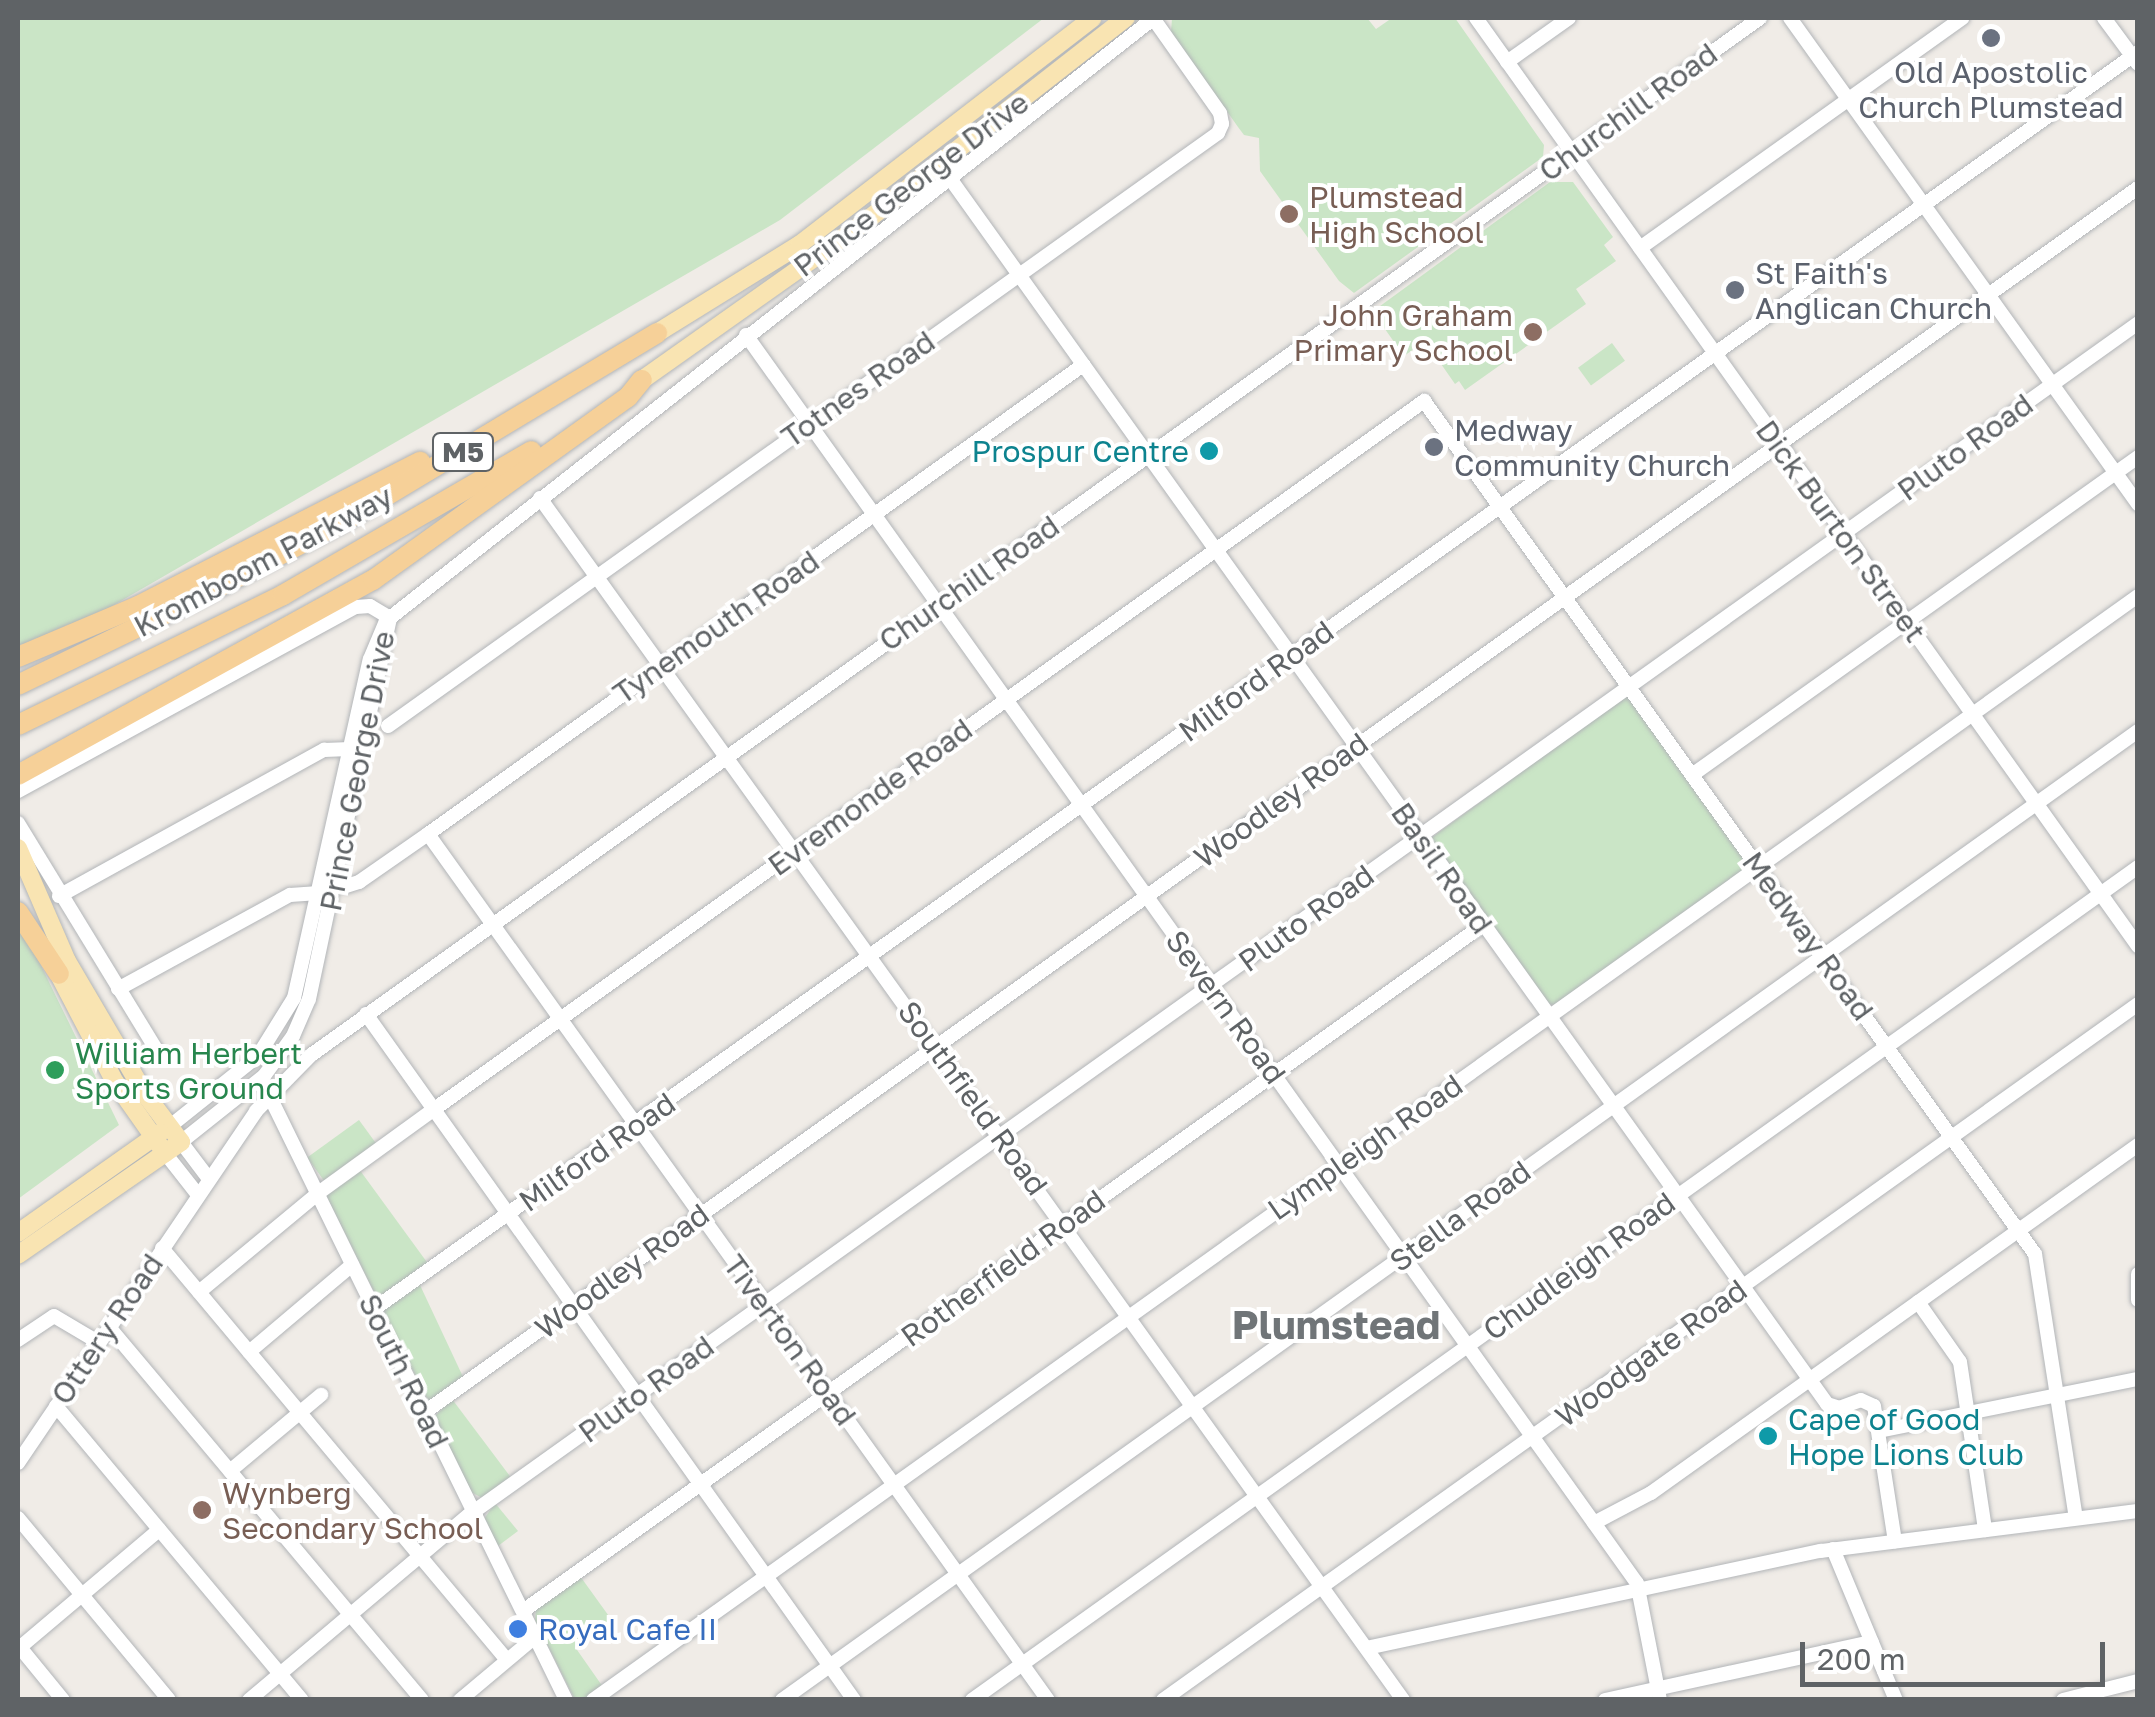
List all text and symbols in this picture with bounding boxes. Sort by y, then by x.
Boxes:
marker: Old Apostolic Church Plumstead [1980,27,2002,49]
street label: Churchill Road [1532,35,1724,189]
place label: Old Apostolic Church Plumstead [1858,54,2124,124]
street label: Prince George Drive [786,84,1036,284]
place label: Plumstead High School [1309,179,1484,250]
marker: Plumstead High School [1278,203,1300,225]
place label: St Faith's Anglican Church [1755,255,1992,326]
marker: St Faith's Anglican Church [1724,279,1746,301]
place label: John Graham Primary School [1294,297,1513,368]
marker: John Graham Primary School [1522,321,1544,343]
street label: Totnes Road [775,323,941,455]
street label: Pluto Road [1890,386,2040,508]
place label: Medway Community Church [1454,412,1730,482]
street label: Dick Burton Street [1749,413,1933,649]
road number: M5 [430,429,496,475]
place label: Prospur Centre [972,433,1189,469]
marker: Medway Community Church [1423,436,1445,458]
marker: Prospur Centre [1198,440,1220,462]
street label: Kromboom Parkway [128,478,398,644]
street label: Churchill Road [872,508,1066,658]
street label: Tynemouth Road [606,543,826,711]
street label: Milford Road [1172,613,1340,749]
street label: Prince George Drive [312,628,402,914]
street label: Evremonde Road [761,711,979,883]
street label: Woodley Road [1187,725,1375,875]
street label: Basil Road [1384,796,1500,940]
street label: Medway Road [1735,845,1881,1027]
street label: Pluto Road [1231,857,1381,979]
street label: Severn Road [1158,923,1294,1091]
street label: Southfield Road [891,994,1055,1202]
place label: William Herbert Sports Ground [75,1035,302,1106]
marker: William Herbert Sports Ground [44,1059,66,1081]
street label: Lympleigh Road [1261,1067,1469,1227]
street label: Milford Road [512,1085,682,1219]
street label: Stella Road [1383,1153,1537,1279]
street label: Rotherfield Road [894,1182,1112,1354]
street label: Chudleigh Road [1476,1184,1682,1348]
street label: Woodley Road [528,1196,716,1346]
street label: Ottery Road [44,1247,170,1411]
street label: Tiverton Road [716,1248,864,1432]
street label: Woodgate Road [1548,1272,1754,1434]
street label: South Road [351,1288,457,1454]
district label: Plumstead [1232,1300,1440,1348]
street label: Pluto Road [571,1328,721,1450]
place label: Cape of Good Hope Lions Club [1788,1401,2024,1472]
marker: Cape of Good Hope Lions Club [1757,1425,1779,1447]
place label: Wynberg Secondary School [222,1475,483,1546]
marker: Wynberg Secondary School [191,1499,213,1521]
place label: Royal Cafe II [538,1611,717,1647]
marker: Royal Cafe II [507,1618,529,1640]
scale bar [1805,1622,2110,1684]
text: 200 m [1817,1641,1906,1677]

